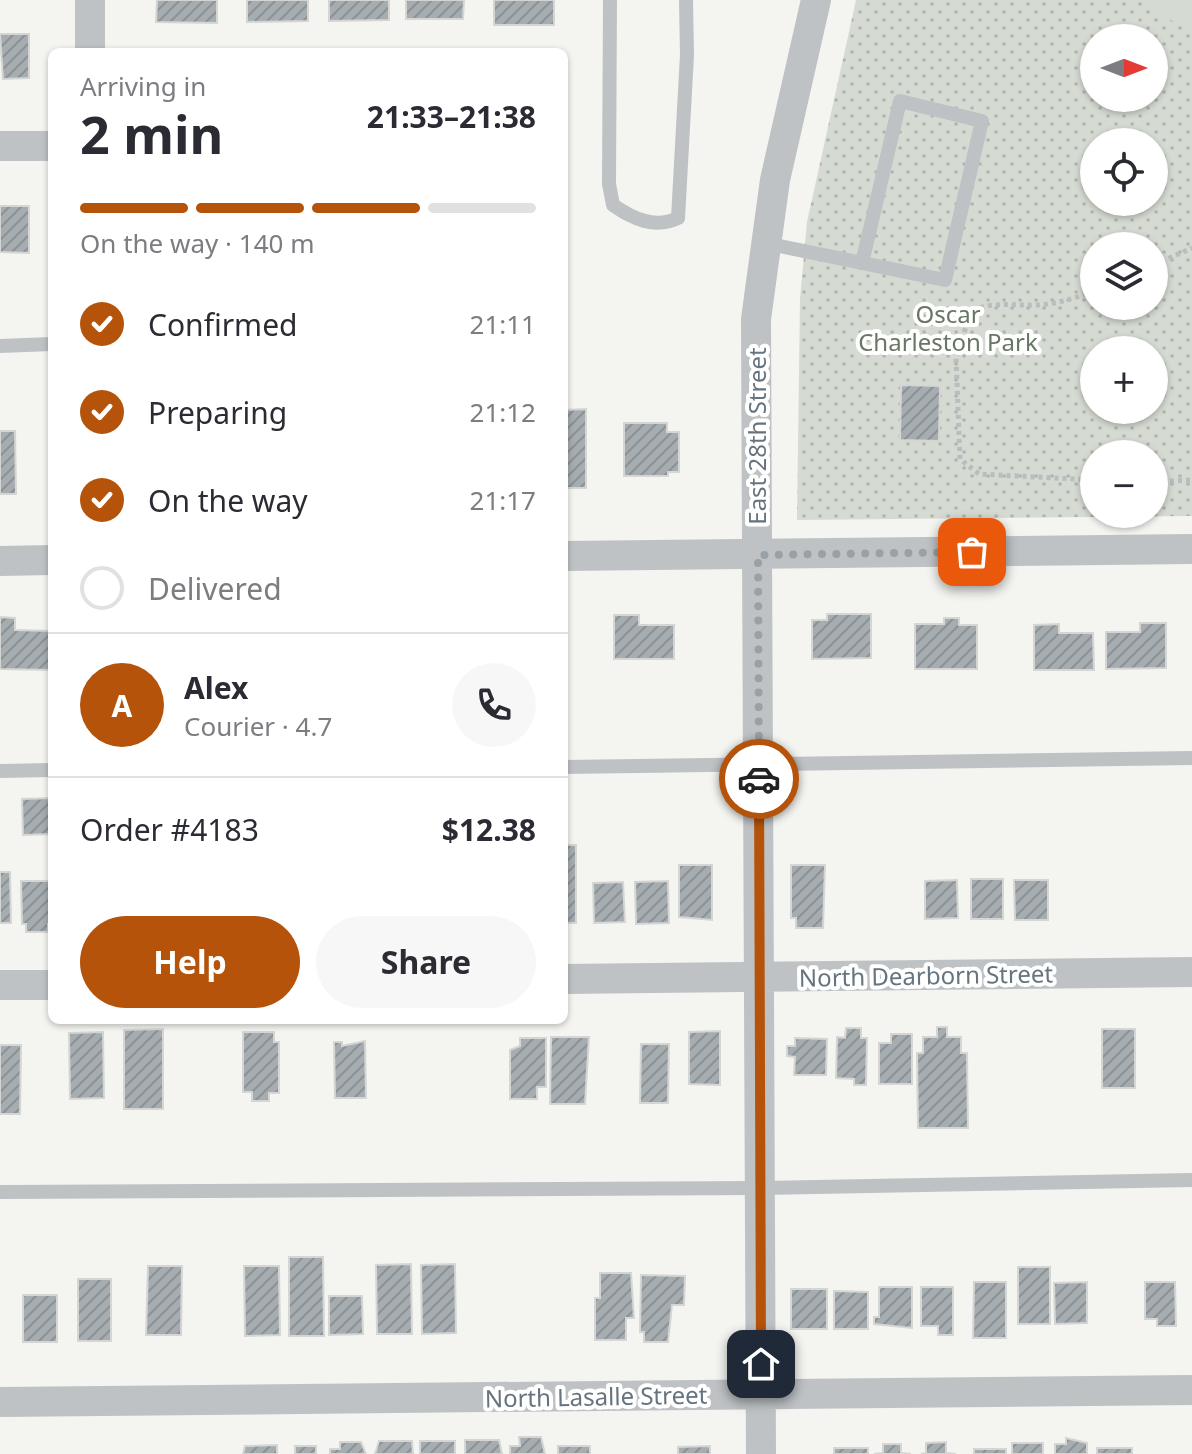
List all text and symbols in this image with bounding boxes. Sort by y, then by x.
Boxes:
north arrow [1080,24,1168,112]
map controls [1080,24,1168,528]
text: Arriving in [80,68,206,104]
text: 21:33–21:38 [367,96,536,137]
text: 2 min [80,98,223,169]
button: locate [1080,128,1168,216]
text: On the way · 140 m [80,225,314,261]
button: layers [1080,232,1168,320]
park label: Oscar Charleston Park [858,297,1038,358]
icon: check [80,302,124,346]
text: Confirmed [148,304,298,345]
text: 21:11 [470,306,536,342]
button: + [1080,336,1168,424]
street label: East 28th Street [740,347,773,525]
icon: check [80,390,124,434]
text: Preparing [148,392,287,433]
text: 21:12 [470,394,536,430]
button: − [1080,440,1168,528]
icon: check [80,478,124,522]
text: On the way [148,480,308,521]
text: 21:17 [470,482,536,518]
pin [938,518,1006,586]
icon: bag [950,530,994,574]
text: Delivered [148,568,282,609]
button: phone [452,663,536,747]
text: Alex [184,667,248,708]
text: A [112,685,132,726]
text: Courier · 4.7 [184,708,332,744]
courier [719,739,799,819]
icon: car [737,757,781,801]
text: Order #4183 [80,809,259,850]
text: $12.38 [442,809,536,850]
button: Help [80,916,300,1008]
button: Share [316,916,536,1008]
street label: North Dearborn Street [799,956,1054,994]
pin [727,1330,795,1398]
icon: home [739,1342,783,1386]
street label: North Lasalle Street [484,1378,708,1414]

